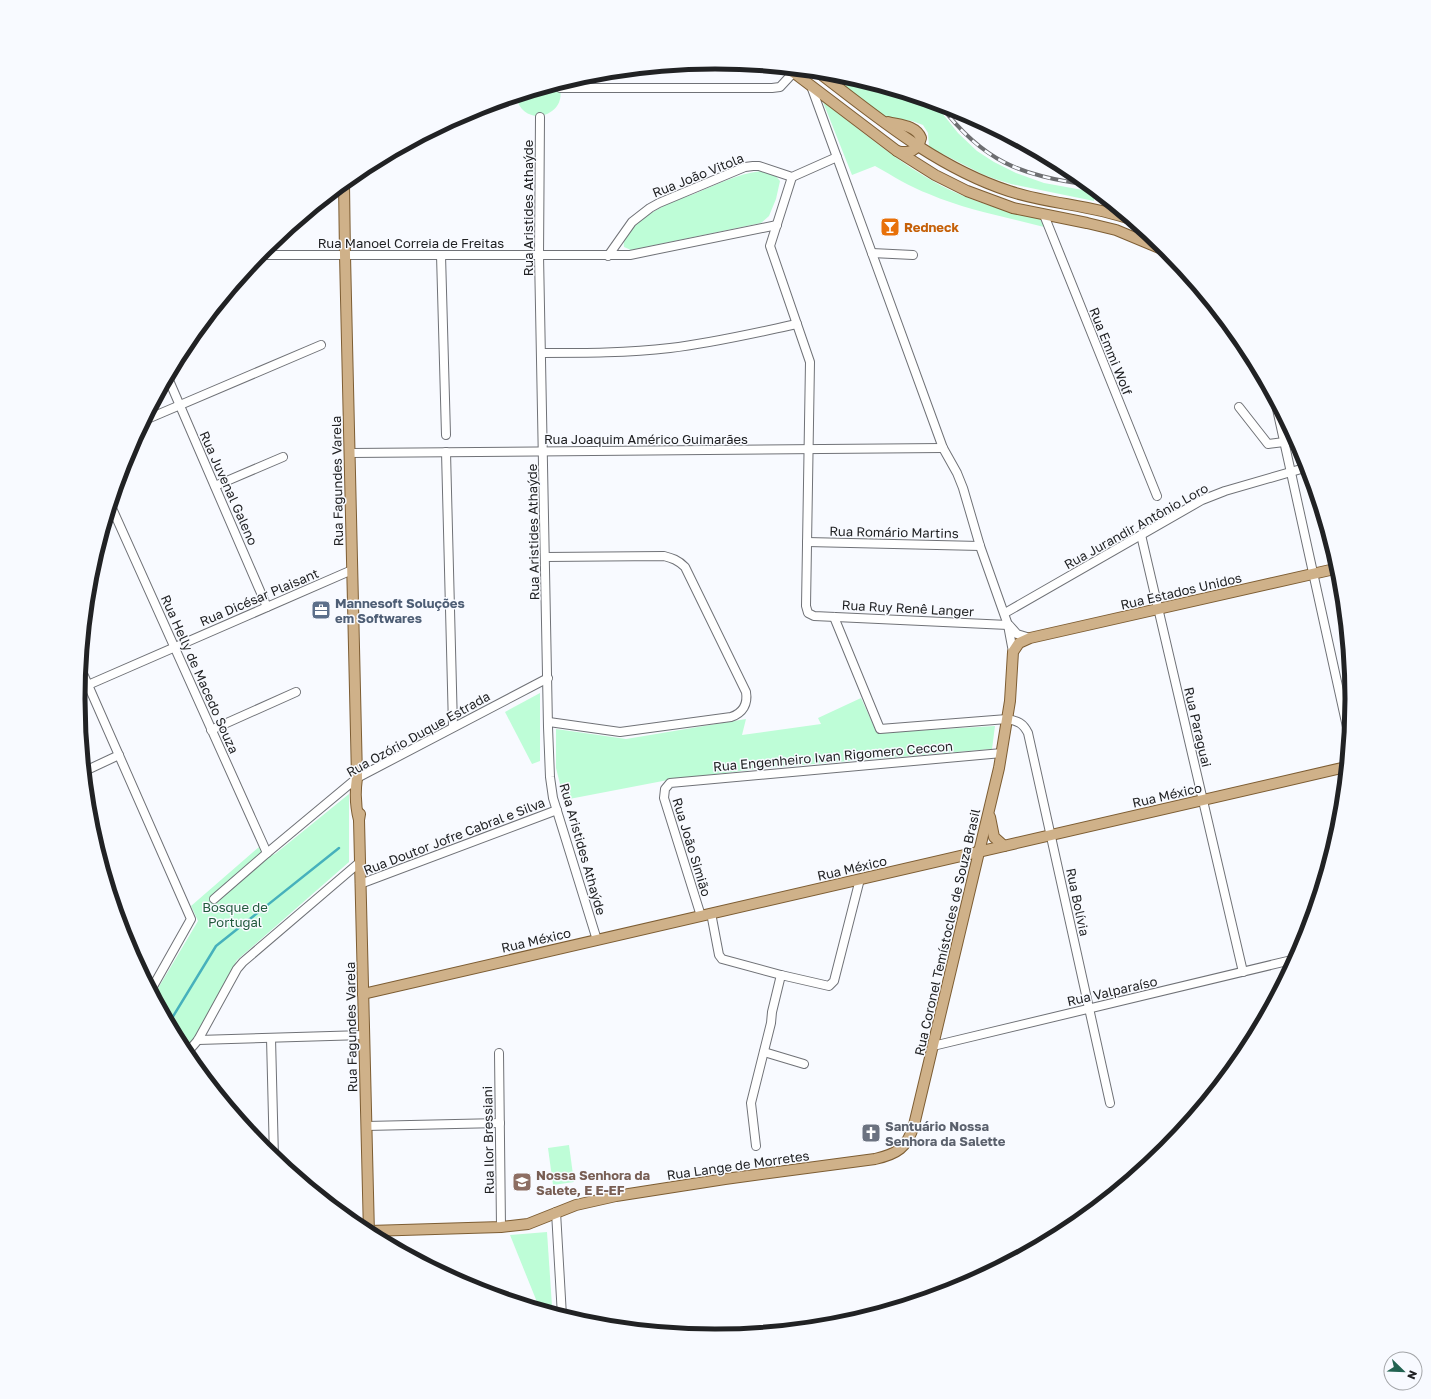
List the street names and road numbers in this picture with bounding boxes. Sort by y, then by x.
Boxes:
street label: Rua Aristides Athaýde [520,140,536,276]
street label: Rua João Vitola [650,149,746,201]
street label: Rua Manoel Correia de Freitas [318,235,504,251]
street label: Rua Emmi Wolf [1086,305,1136,397]
street label: Rua Fagundes Varela [328,416,346,546]
street label: Rua Juvenal Galeno [197,428,261,548]
street label: Rua Joaquim Américo Guimarães [544,431,748,447]
street label: Rua Aristides Athaýde [524,464,542,600]
street label: Rua Jurandir Antônio Loro [1061,480,1211,572]
street label: Rua Romário Martins [829,523,959,541]
street label: Rua Dicésar Plaisant [197,565,321,629]
street label: Rua Estados Unidos [1119,569,1243,613]
street label: Rua Helly de Macedo Souza [158,592,242,756]
street label: Rua Ruy Renê Langer [841,597,975,619]
street label: Rua Paraguai [1181,685,1215,769]
street label: Rua Ozório Duque Estrada [343,688,493,780]
street label: Rua Engenheiro Ivan Rigomero Ceccon [712,738,954,774]
street label: Rua México [1131,779,1204,811]
street label: Rua Aristides Athaýde [556,781,610,917]
street label: Rua Doutor Jofre Cabral e Silva [361,794,547,878]
street label: Rua João Simião [669,796,715,898]
street label: Rua Coronel Temístocles de Souza Brasil [911,807,983,1057]
street label: Rua México [816,852,889,884]
street label: Rua Bolívia [1063,866,1093,938]
street label: Rua México [500,924,573,956]
street label: Rua Fagundes Varela [342,962,360,1092]
street label: Rua Valparaíso [1065,973,1159,1009]
street label: Rua Ilor Bressiani [479,1086,497,1194]
street label: Rua Lange de Morretes [666,1147,810,1183]

